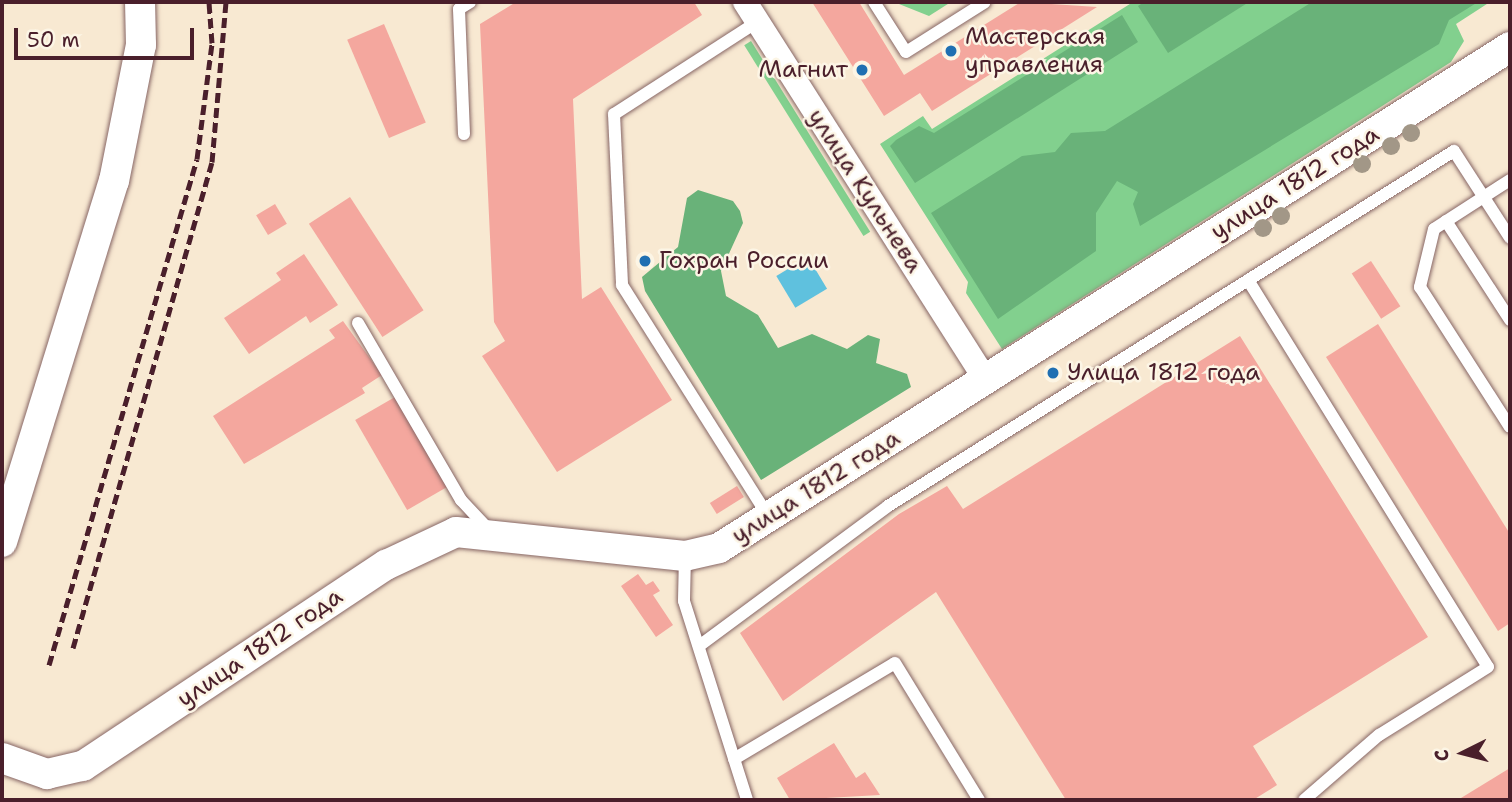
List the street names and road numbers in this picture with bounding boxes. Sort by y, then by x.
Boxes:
street label: улица Кульнева [801,104,929,278]
street label: улица 1812 года [1206,120,1384,246]
street label: улица 1812 года [727,424,905,550]
street label: улица 1812 года [172,582,348,714]

